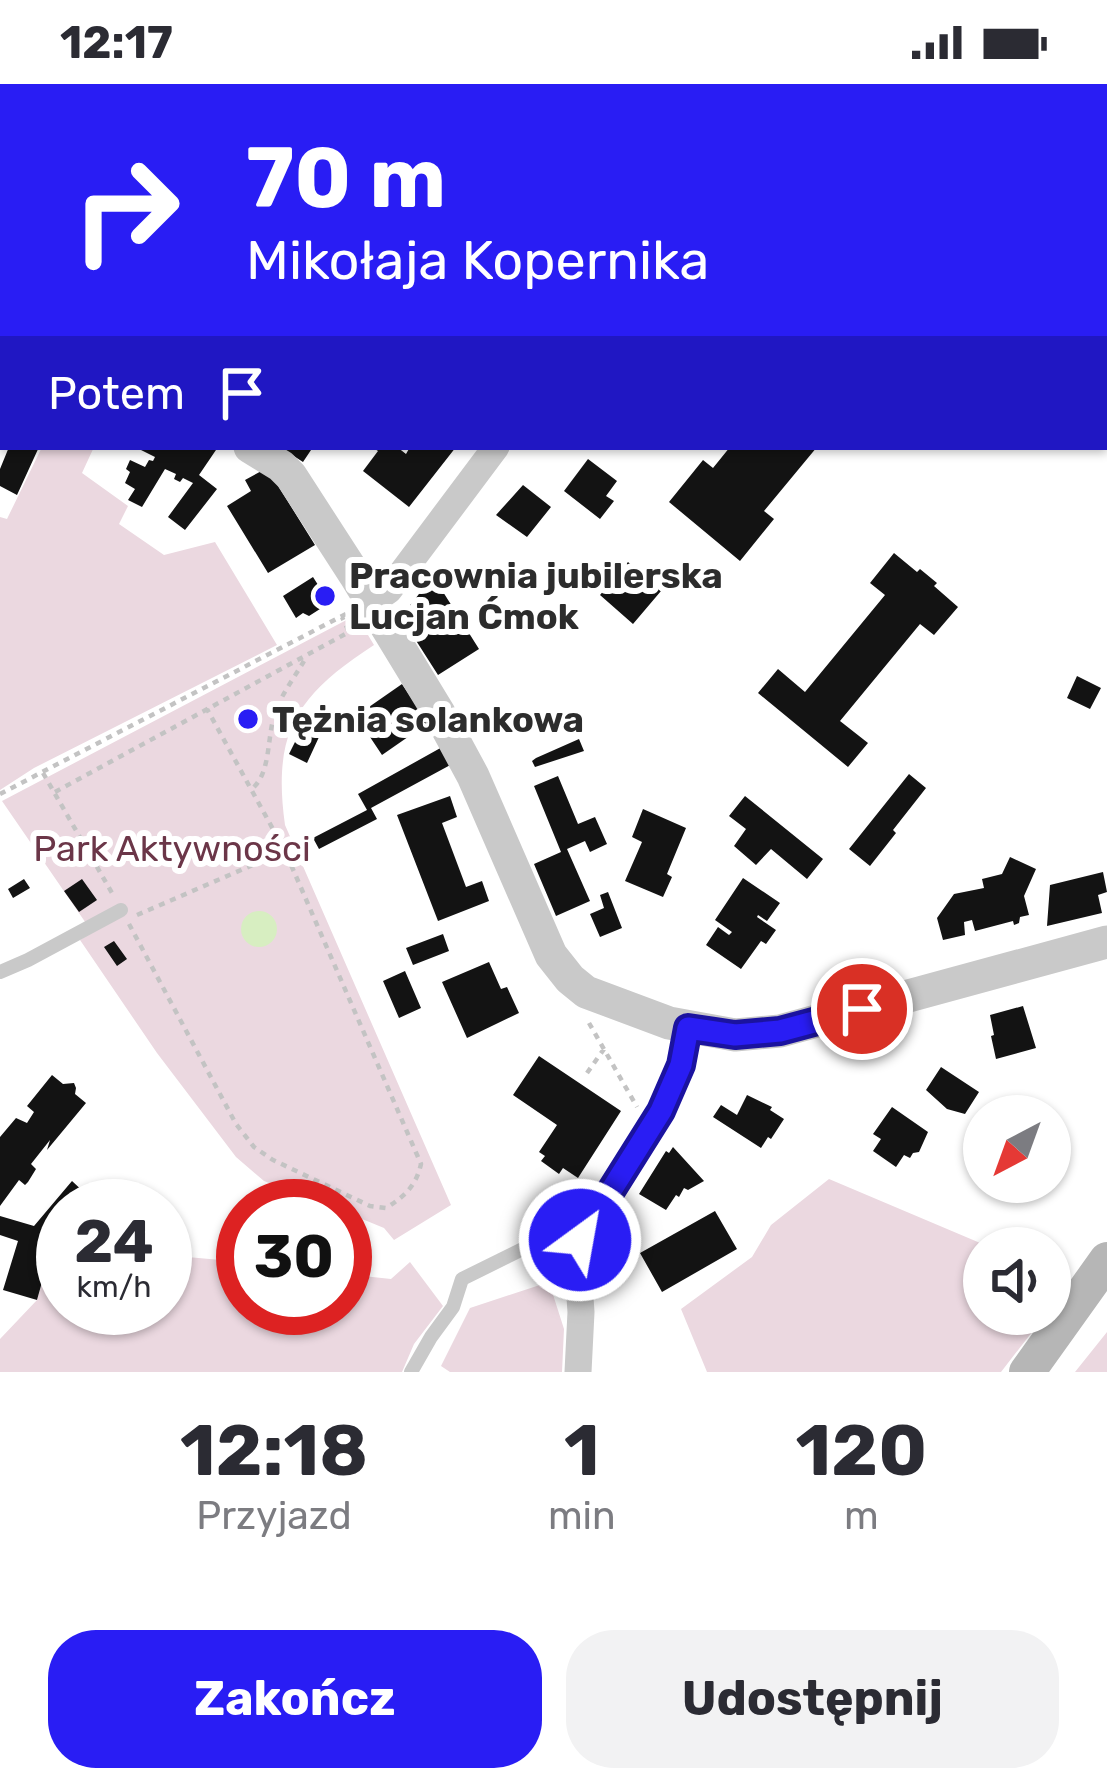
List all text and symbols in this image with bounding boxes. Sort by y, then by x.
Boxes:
text: 12:17 [60,16,173,69]
text: 70 m [246,128,446,228]
icon: right [48,132,204,288]
text: Mikołaja Kopernika [246,229,709,293]
icon: arrive [209,360,275,426]
text: Potem [48,367,185,420]
place label: Pracownia jubilerska Lucjan Ćmok [349,554,723,638]
marker: Pracownia jubilerska Lucjan Ćmok [312,583,338,609]
place label: Tężnia solankowa [272,698,584,741]
marker: Tężnia solankowa [235,706,261,732]
park label: Park Aktywności [33,827,311,870]
pin [811,958,913,1060]
icon: arrive [829,976,895,1042]
north arrow [963,1095,1071,1203]
map controls [963,1095,1071,1335]
position arrow [517,1177,643,1303]
speed limit sign: 30 [216,1179,372,1335]
text: 24 [74,1206,154,1277]
button: sound [963,1227,1071,1335]
text: km/h [77,1269,151,1305]
text: 12:18 [180,1408,368,1493]
text: 1 [564,1408,600,1493]
text: 120 [796,1408,927,1493]
text: Przyjazd [196,1493,352,1539]
text: min [548,1493,616,1539]
text: m [844,1493,879,1539]
button: Zakończ [48,1630,542,1768]
button: Udostępnij [566,1630,1059,1768]

